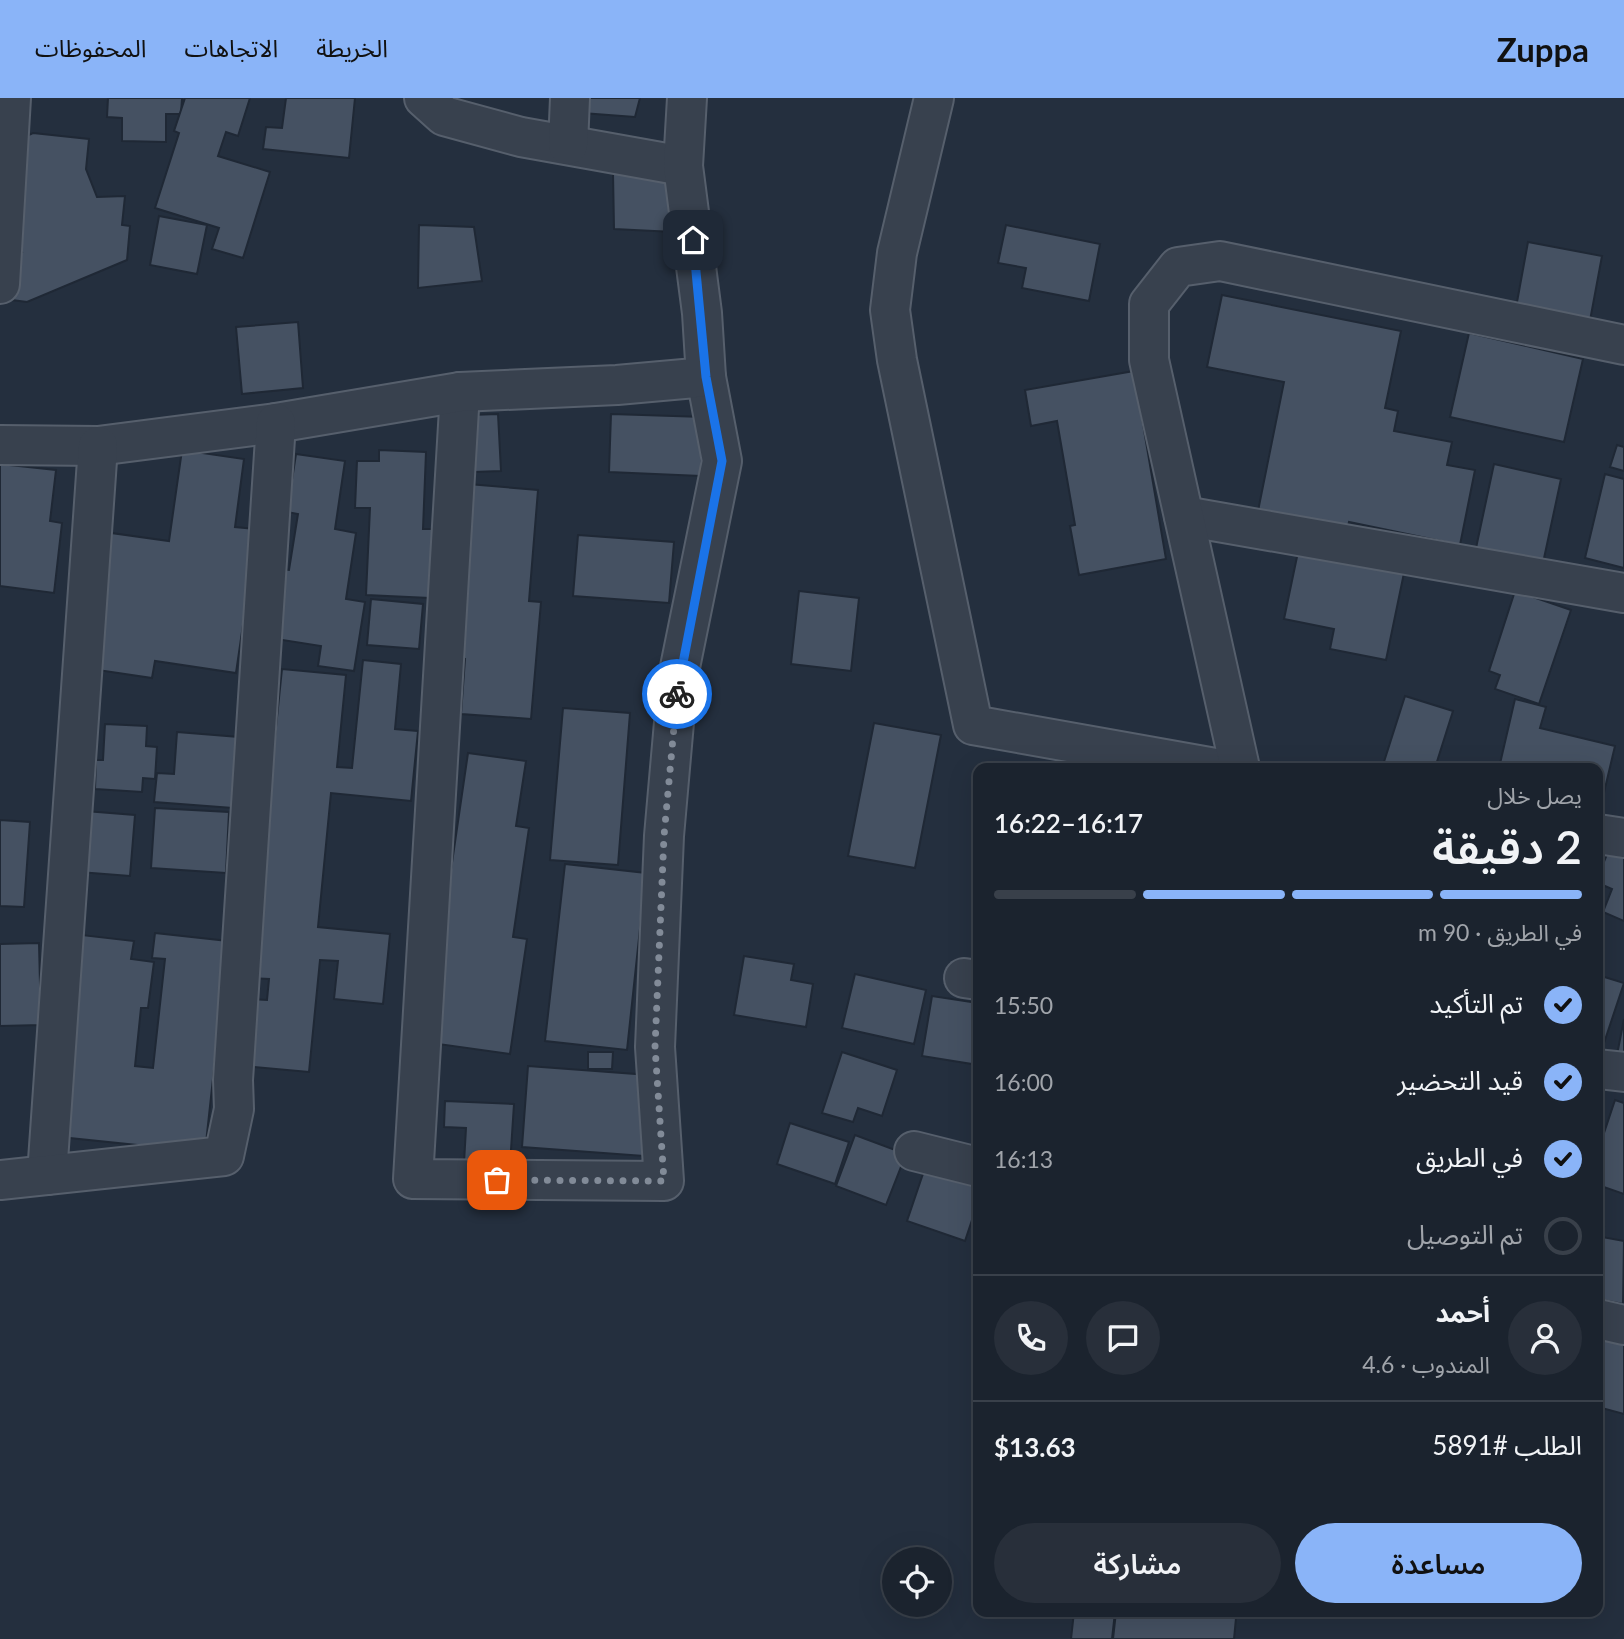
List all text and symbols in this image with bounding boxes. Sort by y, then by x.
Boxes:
text: Zuppa [1497,29,1589,69]
text: المحفوظات [35,33,146,62]
text: الاتجاهات [184,33,278,62]
text: الخريطة [316,33,388,62]
pin [663,210,723,270]
icon: home [674,221,712,259]
courier [642,659,712,729]
icon: bike [658,675,696,713]
text: يصل خلال [1487,781,1582,809]
text: 16:17–16:22 [994,807,1143,839]
text: 2 دقيقة [1432,819,1582,874]
text: في الطريق · 90 m [1418,918,1582,946]
icon: check [1544,986,1582,1024]
text: تم التأكيد [1430,987,1523,1019]
text: 15:50 [994,991,1053,1019]
icon: check [1544,1063,1582,1101]
text: قيد التحضير [1397,1064,1523,1096]
text: 16:00 [994,1068,1053,1096]
icon: check [1544,1140,1582,1178]
text: في الطريق [1416,1141,1523,1173]
text: 16:13 [994,1145,1053,1173]
pin [467,1150,527,1210]
icon: bag [478,1161,516,1199]
text: تم التوصيل [1407,1218,1523,1250]
text: أحمد [1436,1296,1490,1328]
button: phone [994,1301,1068,1375]
button: chat [1086,1301,1160,1375]
button: person [1508,1301,1582,1375]
text: المندوب · 4.6 [1362,1350,1490,1378]
text: الطلب #5891 [1432,1429,1582,1461]
text: $13.63 [994,1431,1076,1463]
button: مشاركة [994,1523,1281,1603]
button: مساعدة [1295,1523,1582,1603]
map controls [882,1547,952,1617]
button: locate [882,1547,952,1617]

